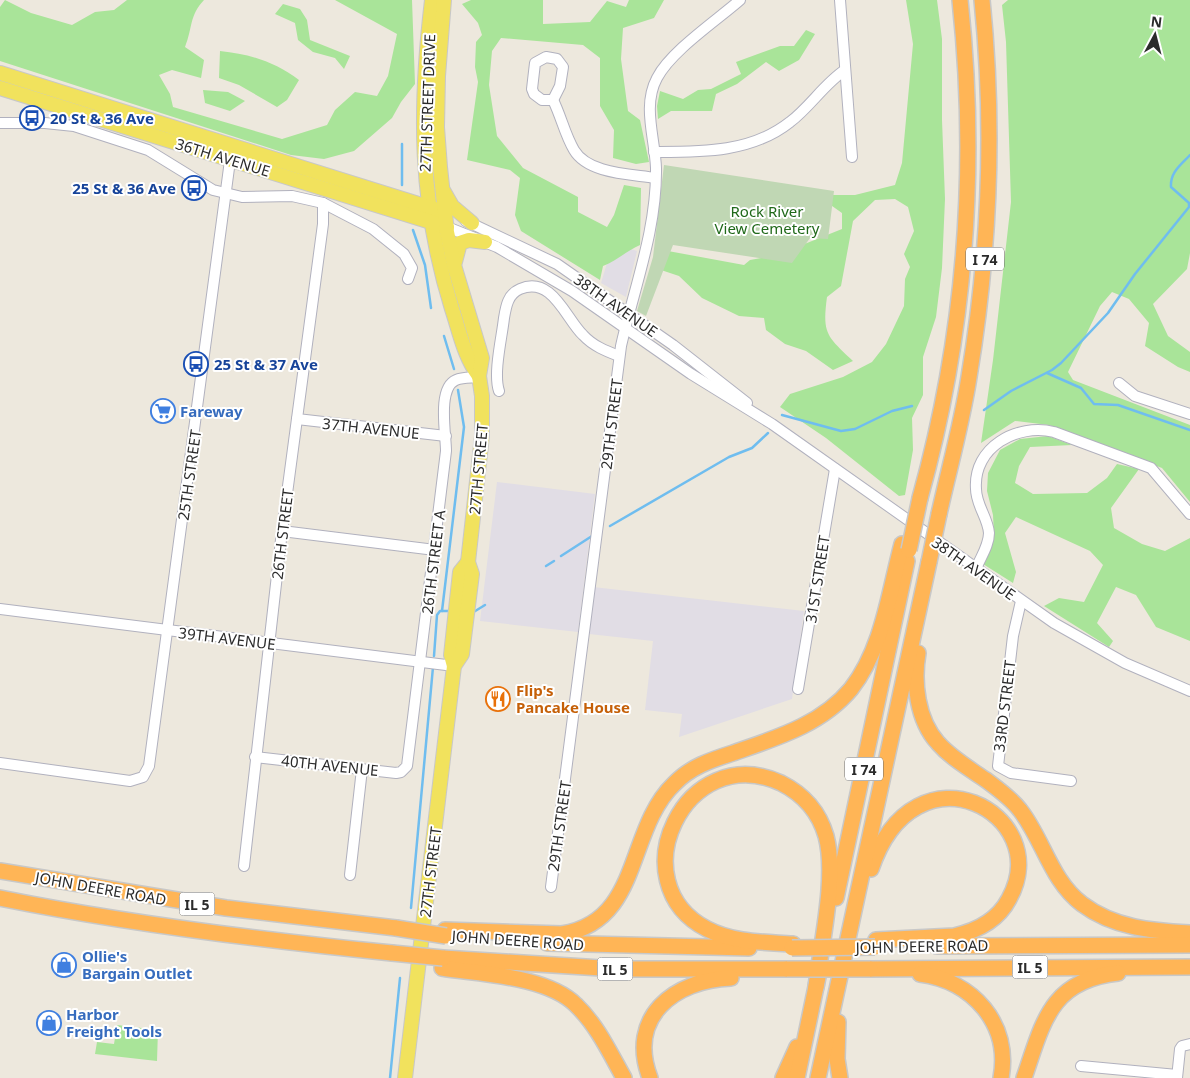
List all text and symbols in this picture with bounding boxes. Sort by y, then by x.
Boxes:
north arrow [1130,10,1180,60]
text: N [1150,11,1163,32]
street label: 27TH STREET DRIVE [415,34,439,172]
bus stop icon: 20 St & 36 Ave [19,105,45,131]
place label: 20 St & 36 Ave [50,108,154,128]
street label: 36TH AVENUE [173,133,273,181]
bus stop icon: 25 St & 36 Ave [181,175,207,201]
place label: 25 St & 36 Ave [72,178,176,198]
park label: Rock River View Cemetery [715,201,820,238]
road number: I 74 [966,248,1004,270]
street label: 38TH AVENUE [570,269,662,341]
bus stop icon: 25 St & 37 Ave [183,351,209,377]
place label: 25 St & 37 Ave [214,354,318,374]
street label: 29TH STREET [596,377,627,471]
supermarket icon: Fareway [150,398,176,424]
place label: Fareway [180,401,243,421]
street label: 37TH AVENUE [321,413,421,443]
street label: 27TH STREET [464,422,492,515]
street label: 25TH STREET [173,428,205,522]
street label: 26TH STREET [267,487,298,581]
street label: 26TH STREET A [417,508,449,615]
street label: 38TH AVENUE [928,532,1020,604]
street label: 31ST STREET [800,533,834,624]
street label: 39TH AVENUE [177,622,277,654]
street label: 33RD STREET [988,658,1020,753]
place label: Flip's Pancake House [516,680,630,717]
restaurant icon: Flip's Pancake House [485,686,511,712]
street label: 40TH AVENUE [280,750,380,780]
road number: I 74 [845,758,883,781]
street label: 29TH STREET [543,779,575,873]
street label: 27TH STREET [415,825,446,919]
street label: JOHN DEERE ROAD [32,866,168,909]
road number: IL 5 [180,892,214,916]
street label: JOHN DEERE ROAD [449,925,585,955]
street label: JOHN DEERE ROAD [853,935,989,957]
place label: Ollie's Bargain Outlet [82,946,193,983]
shop icon: Ollie's Bargain Outlet [51,952,77,978]
road number: IL 5 [1012,956,1048,979]
road number: IL 5 [598,958,632,981]
place label: Harbor Freight Tools [66,1004,162,1041]
shop icon: Harbor Freight Tools [36,1010,62,1036]

